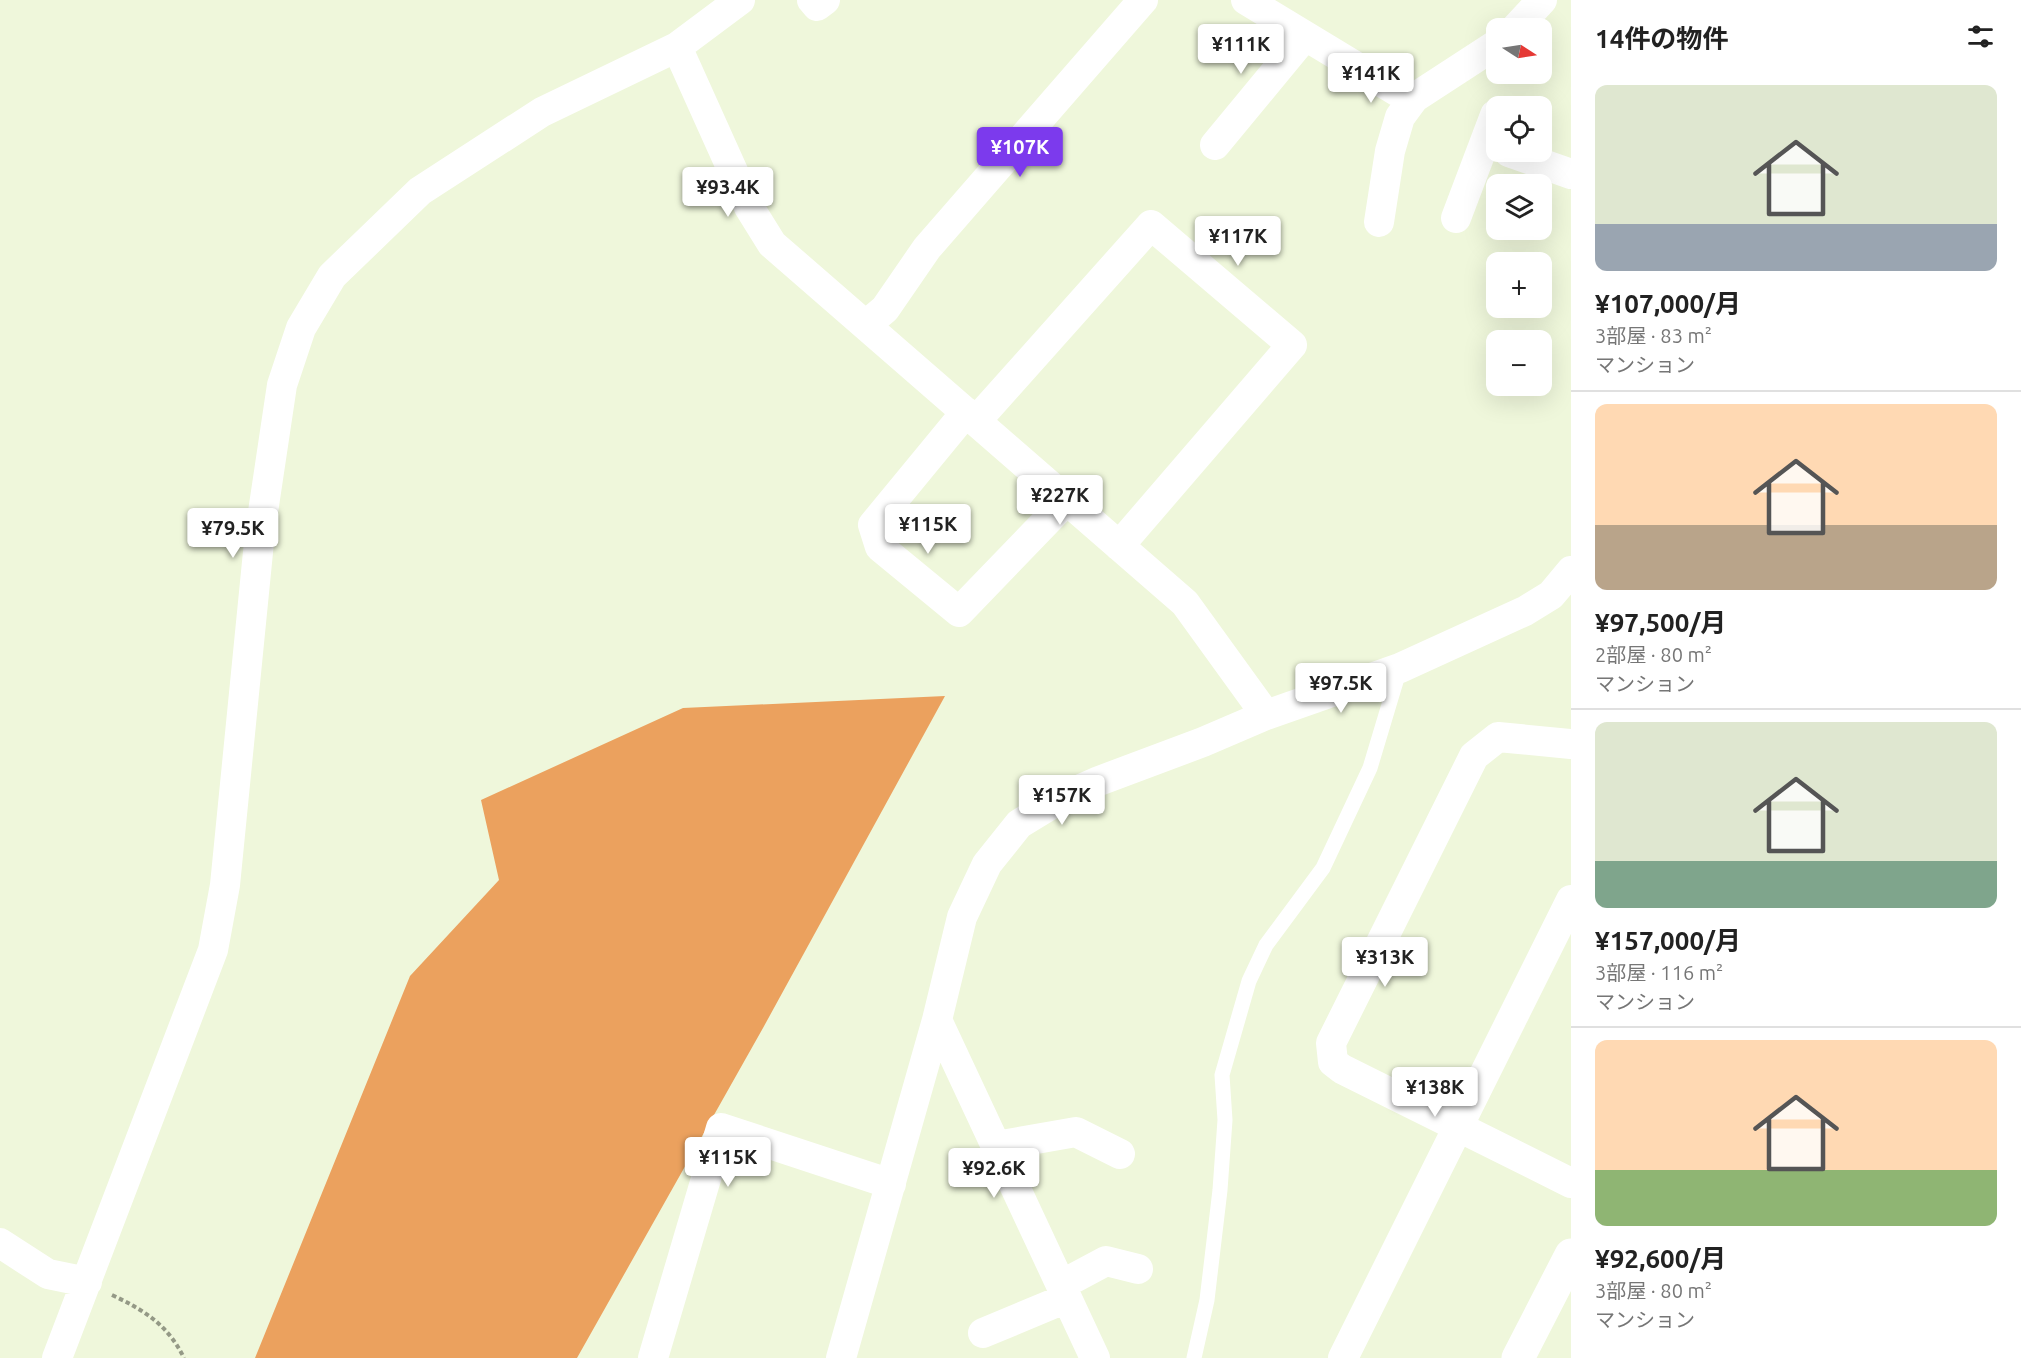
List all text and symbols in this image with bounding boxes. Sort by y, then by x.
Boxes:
north arrow [1486,18,1552,84]
map controls [1486,18,1552,396]
icon: filters [1964,20,1997,53]
pin: ¥111K [1199,24,1283,75]
text: 14件の物件 [1595,24,1728,53]
text: ¥111K [1212,32,1270,55]
pin: ¥141K [1329,53,1413,104]
text: ¥141K [1342,61,1400,84]
button: locate [1486,96,1552,162]
icon: home [1742,124,1850,232]
pin: ¥107K [978,127,1062,178]
text: ¥107K [991,135,1049,158]
pin: ¥93.4K [679,167,777,218]
button: layers [1486,174,1552,240]
text: ¥93.4K [696,175,760,198]
pin: ¥117K [1196,216,1280,267]
text: ¥117K [1209,224,1267,247]
button: + [1486,252,1552,318]
text: ¥107,000/月 [1595,289,1741,318]
text: 3部屋 · 83 m² [1595,324,1712,347]
button: − [1486,330,1552,396]
text: マンション [1595,353,1695,376]
icon: home [1742,443,1850,551]
pin: ¥227K [1018,475,1102,526]
text: ¥227K [1031,483,1089,506]
pin: ¥115K [886,504,970,555]
pin: ¥79.5K [184,508,282,559]
text: ¥115K [899,512,957,535]
text: ¥79.5K [201,516,265,539]
text: ¥97,500/月 [1595,608,1726,637]
text: 2部屋 · 80 m² [1595,643,1712,666]
pin: ¥97.5K [1292,663,1390,714]
text: ¥97.5K [1309,671,1373,694]
text: マンション [1595,672,1695,695]
icon: home [1742,761,1850,869]
pin: ¥157K [1020,775,1104,826]
text: ¥157K [1033,783,1091,806]
text: ¥157,000/月 [1595,926,1741,955]
pin: ¥313K [1343,937,1427,988]
text: ¥313K [1356,945,1414,968]
text: 3部屋 · 116 m² [1595,961,1723,984]
text: マンション [1595,990,1695,1013]
pin: ¥138K [1393,1067,1477,1118]
text: ¥138K [1406,1075,1464,1098]
icon: home [1742,1079,1850,1187]
pin: ¥115K [686,1137,770,1188]
text: ¥115K [699,1145,757,1168]
pin: ¥92.6K [945,1148,1043,1199]
text: ¥92.6K [962,1156,1026,1179]
text: ¥92,600/月 [1595,1244,1726,1273]
text: 3部屋 · 80 m² [1595,1279,1712,1302]
text: マンション [1595,1308,1695,1331]

